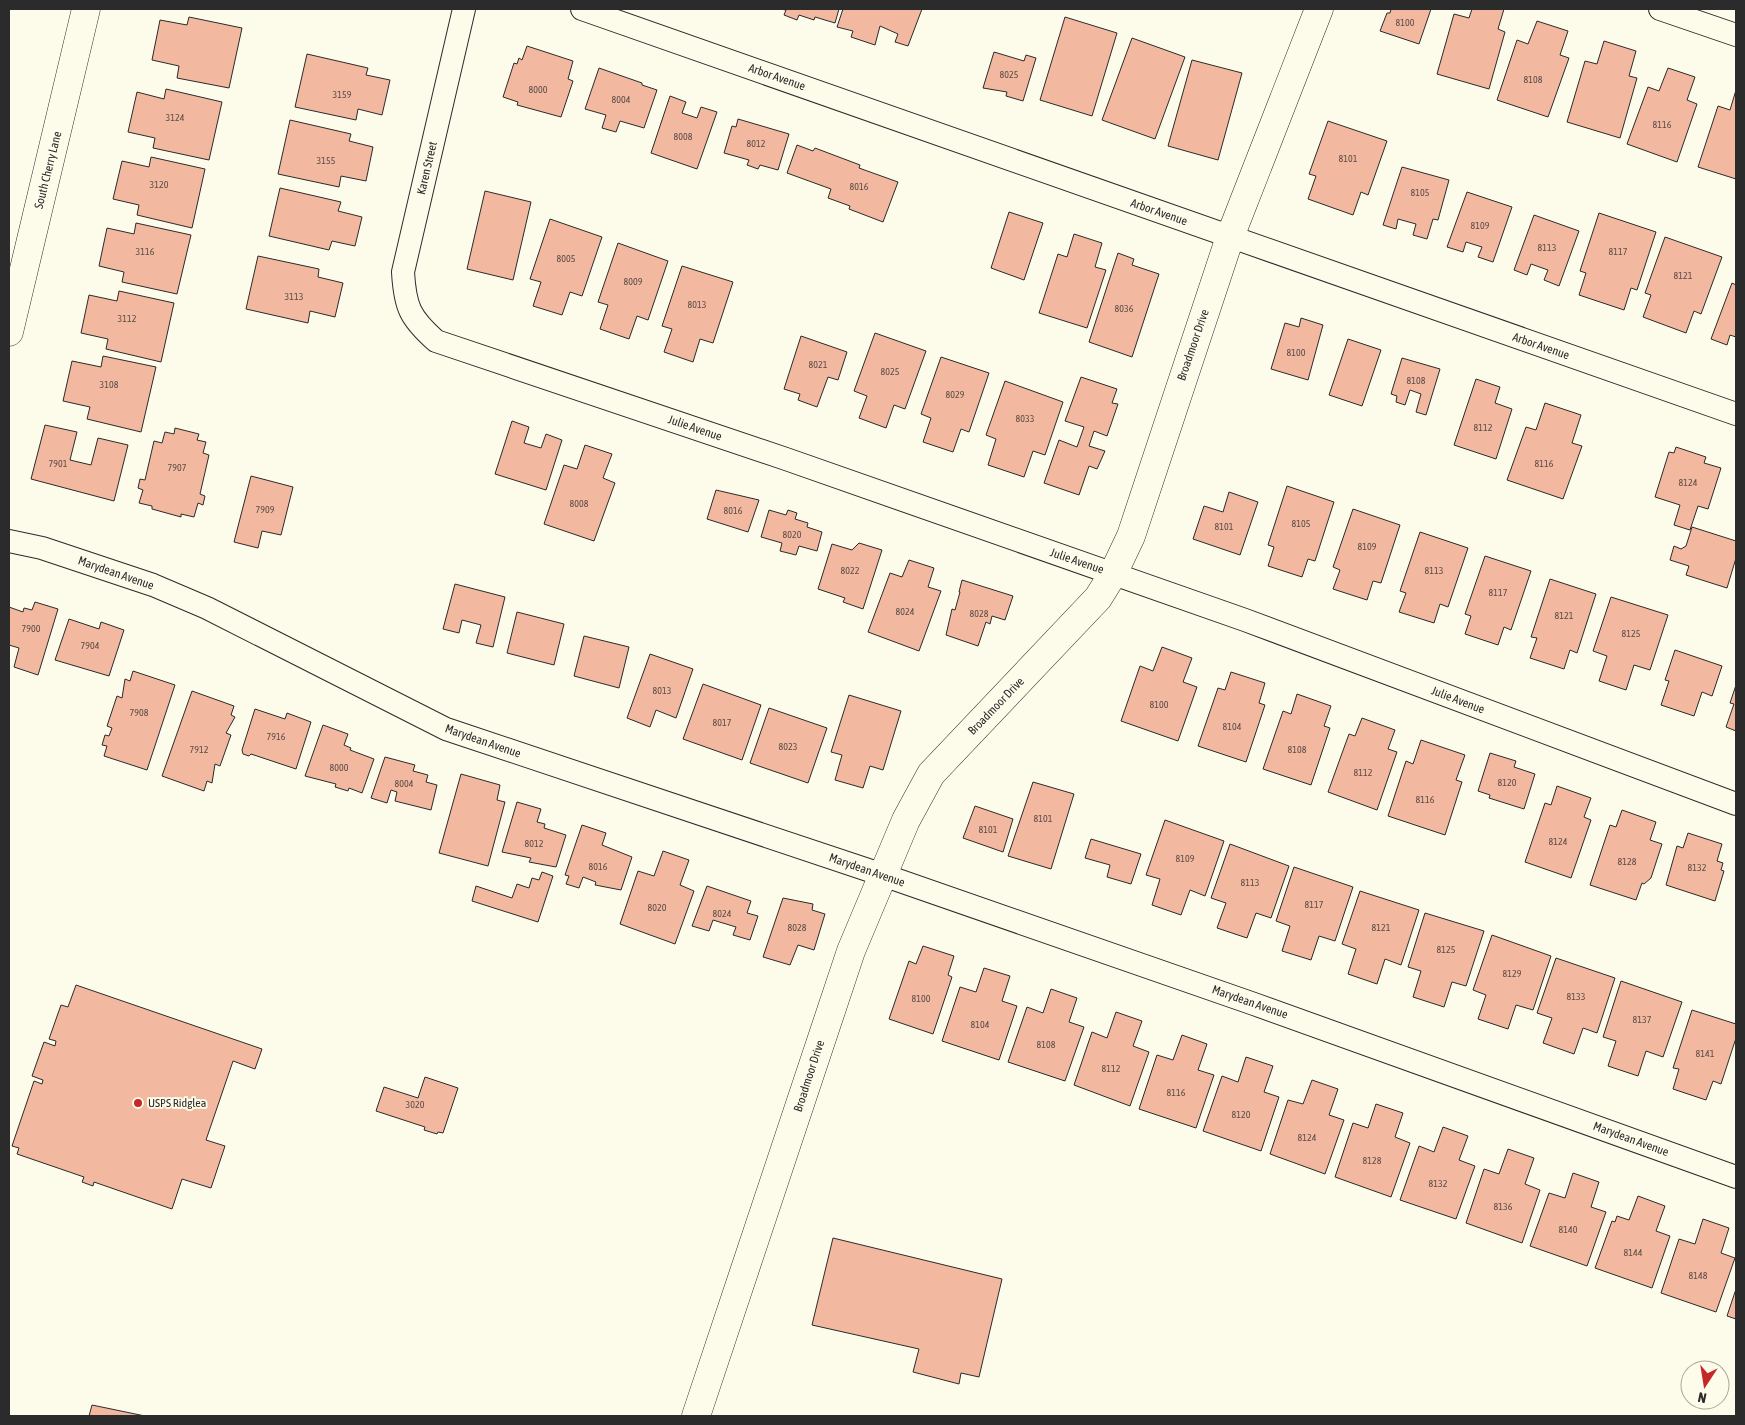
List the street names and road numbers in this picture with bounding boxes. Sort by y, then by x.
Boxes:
street label: Arbor Avenue [747,61,807,93]
street label: South Cherry Lane [32,130,64,210]
street label: Karen Street [414,140,440,196]
street label: Arbor Avenue [1129,196,1189,228]
street label: Broadmoor Drive [1174,307,1212,383]
street label: Arbor Avenue [1511,330,1571,362]
street label: Julie Avenue [666,412,724,444]
street label: Julie Avenue [1048,545,1106,577]
street label: Marydean Avenue [76,553,156,593]
street label: Broadmoor Drive [965,674,1027,738]
street label: Julie Avenue [1429,683,1487,717]
street label: Marydean Avenue [443,721,523,761]
street label: Marydean Avenue [827,850,907,890]
street label: Marydean Avenue [1210,982,1290,1022]
street label: Broadmoor Drive [791,1038,827,1114]
street label: Marydean Avenue [1591,1119,1671,1159]

